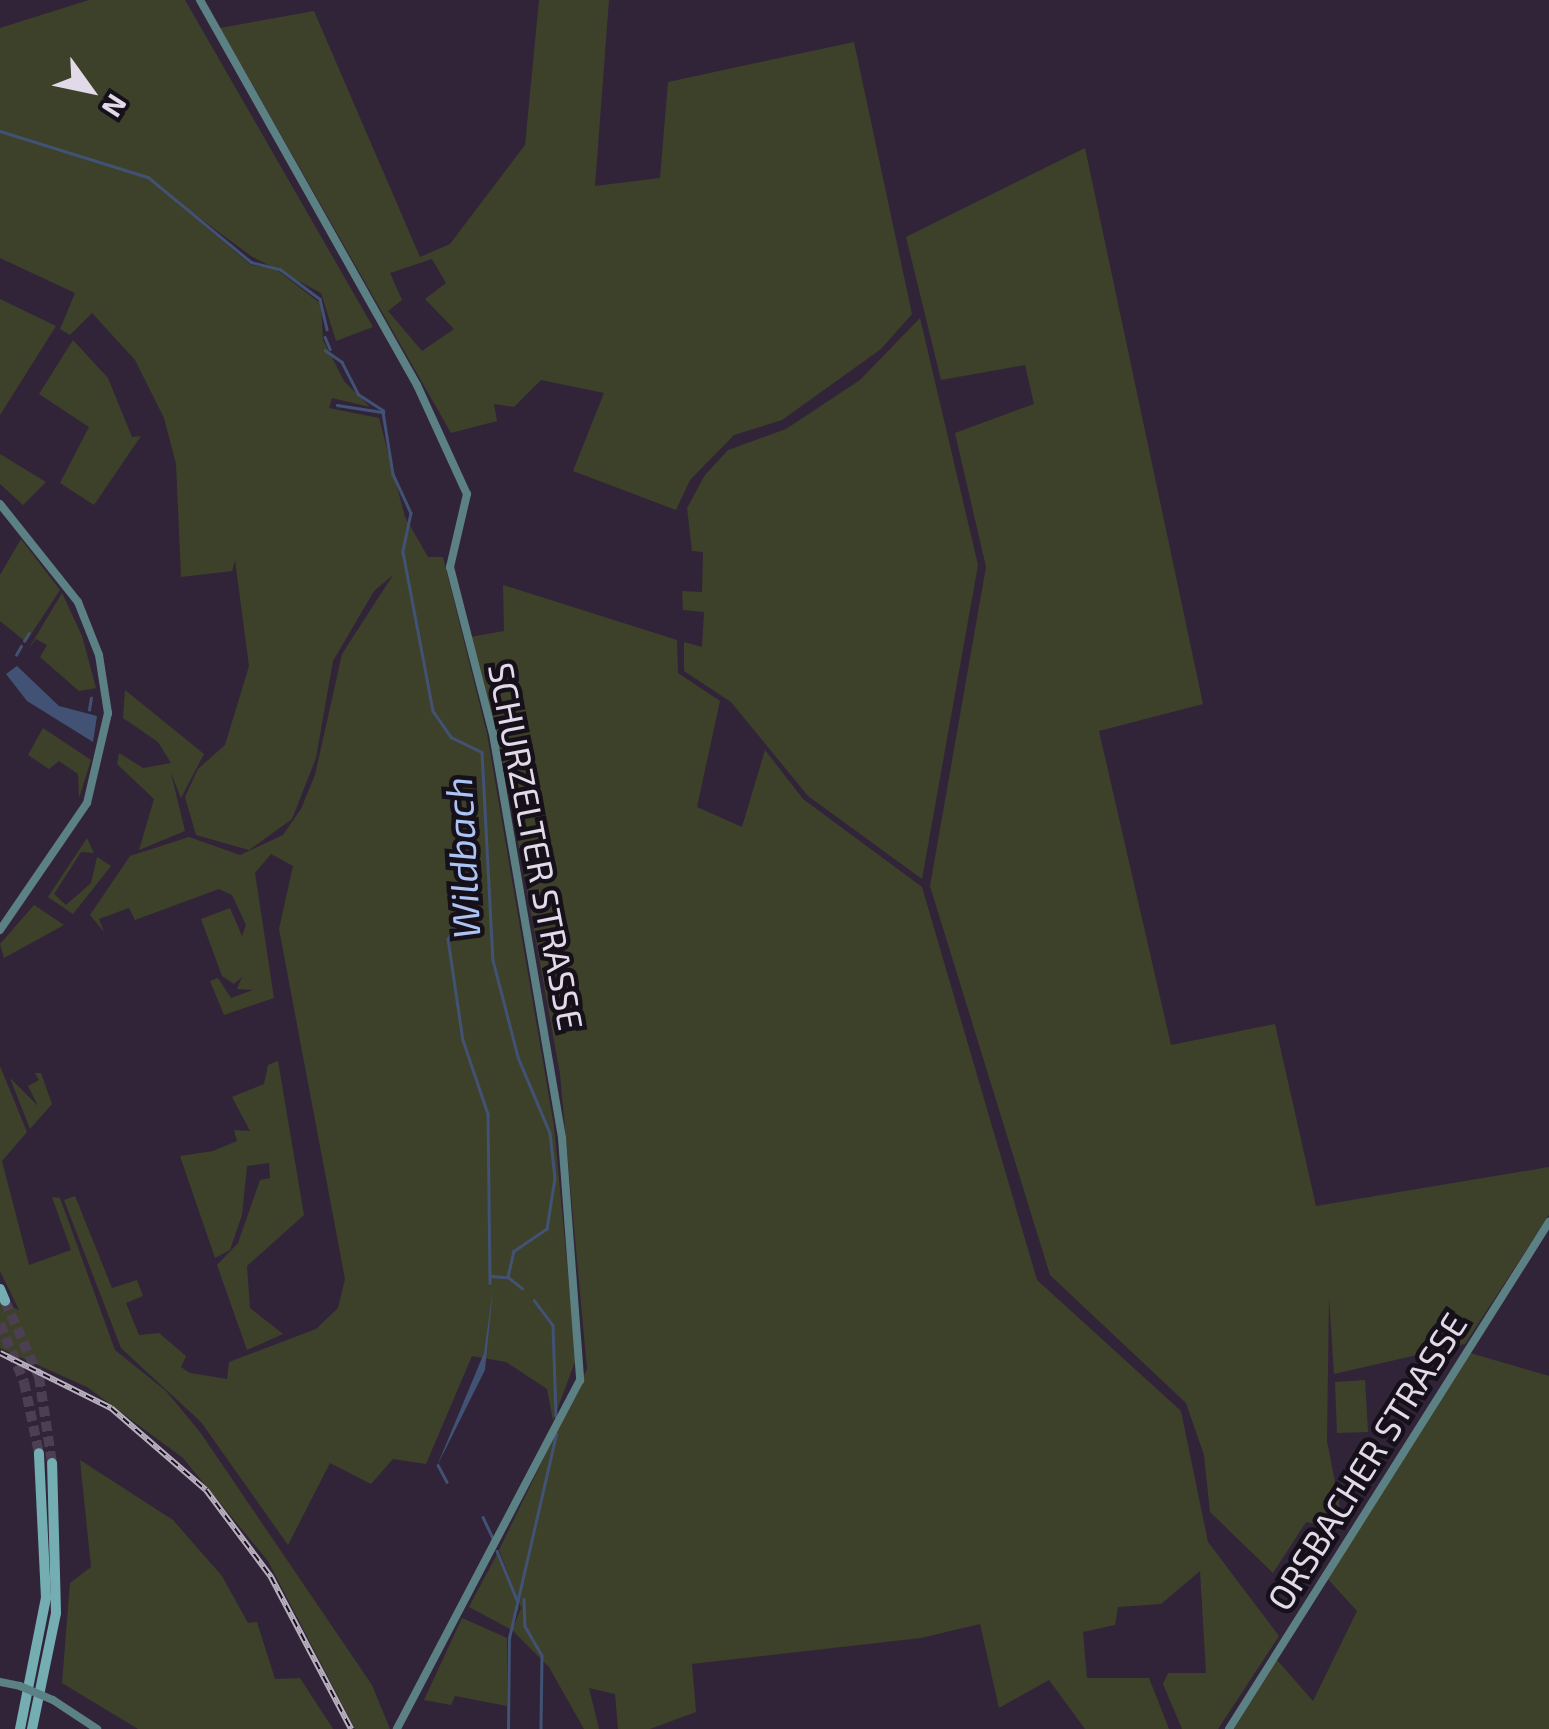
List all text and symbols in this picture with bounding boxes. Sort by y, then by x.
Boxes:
north arrow [40,40,140,140]
text: N [95,89,135,124]
street label: SCHURZELTER STRASSE [481,659,593,1033]
water label: Wildbach [435,776,489,940]
street label: ORSBACHER STRASSE [1257,1305,1475,1617]

